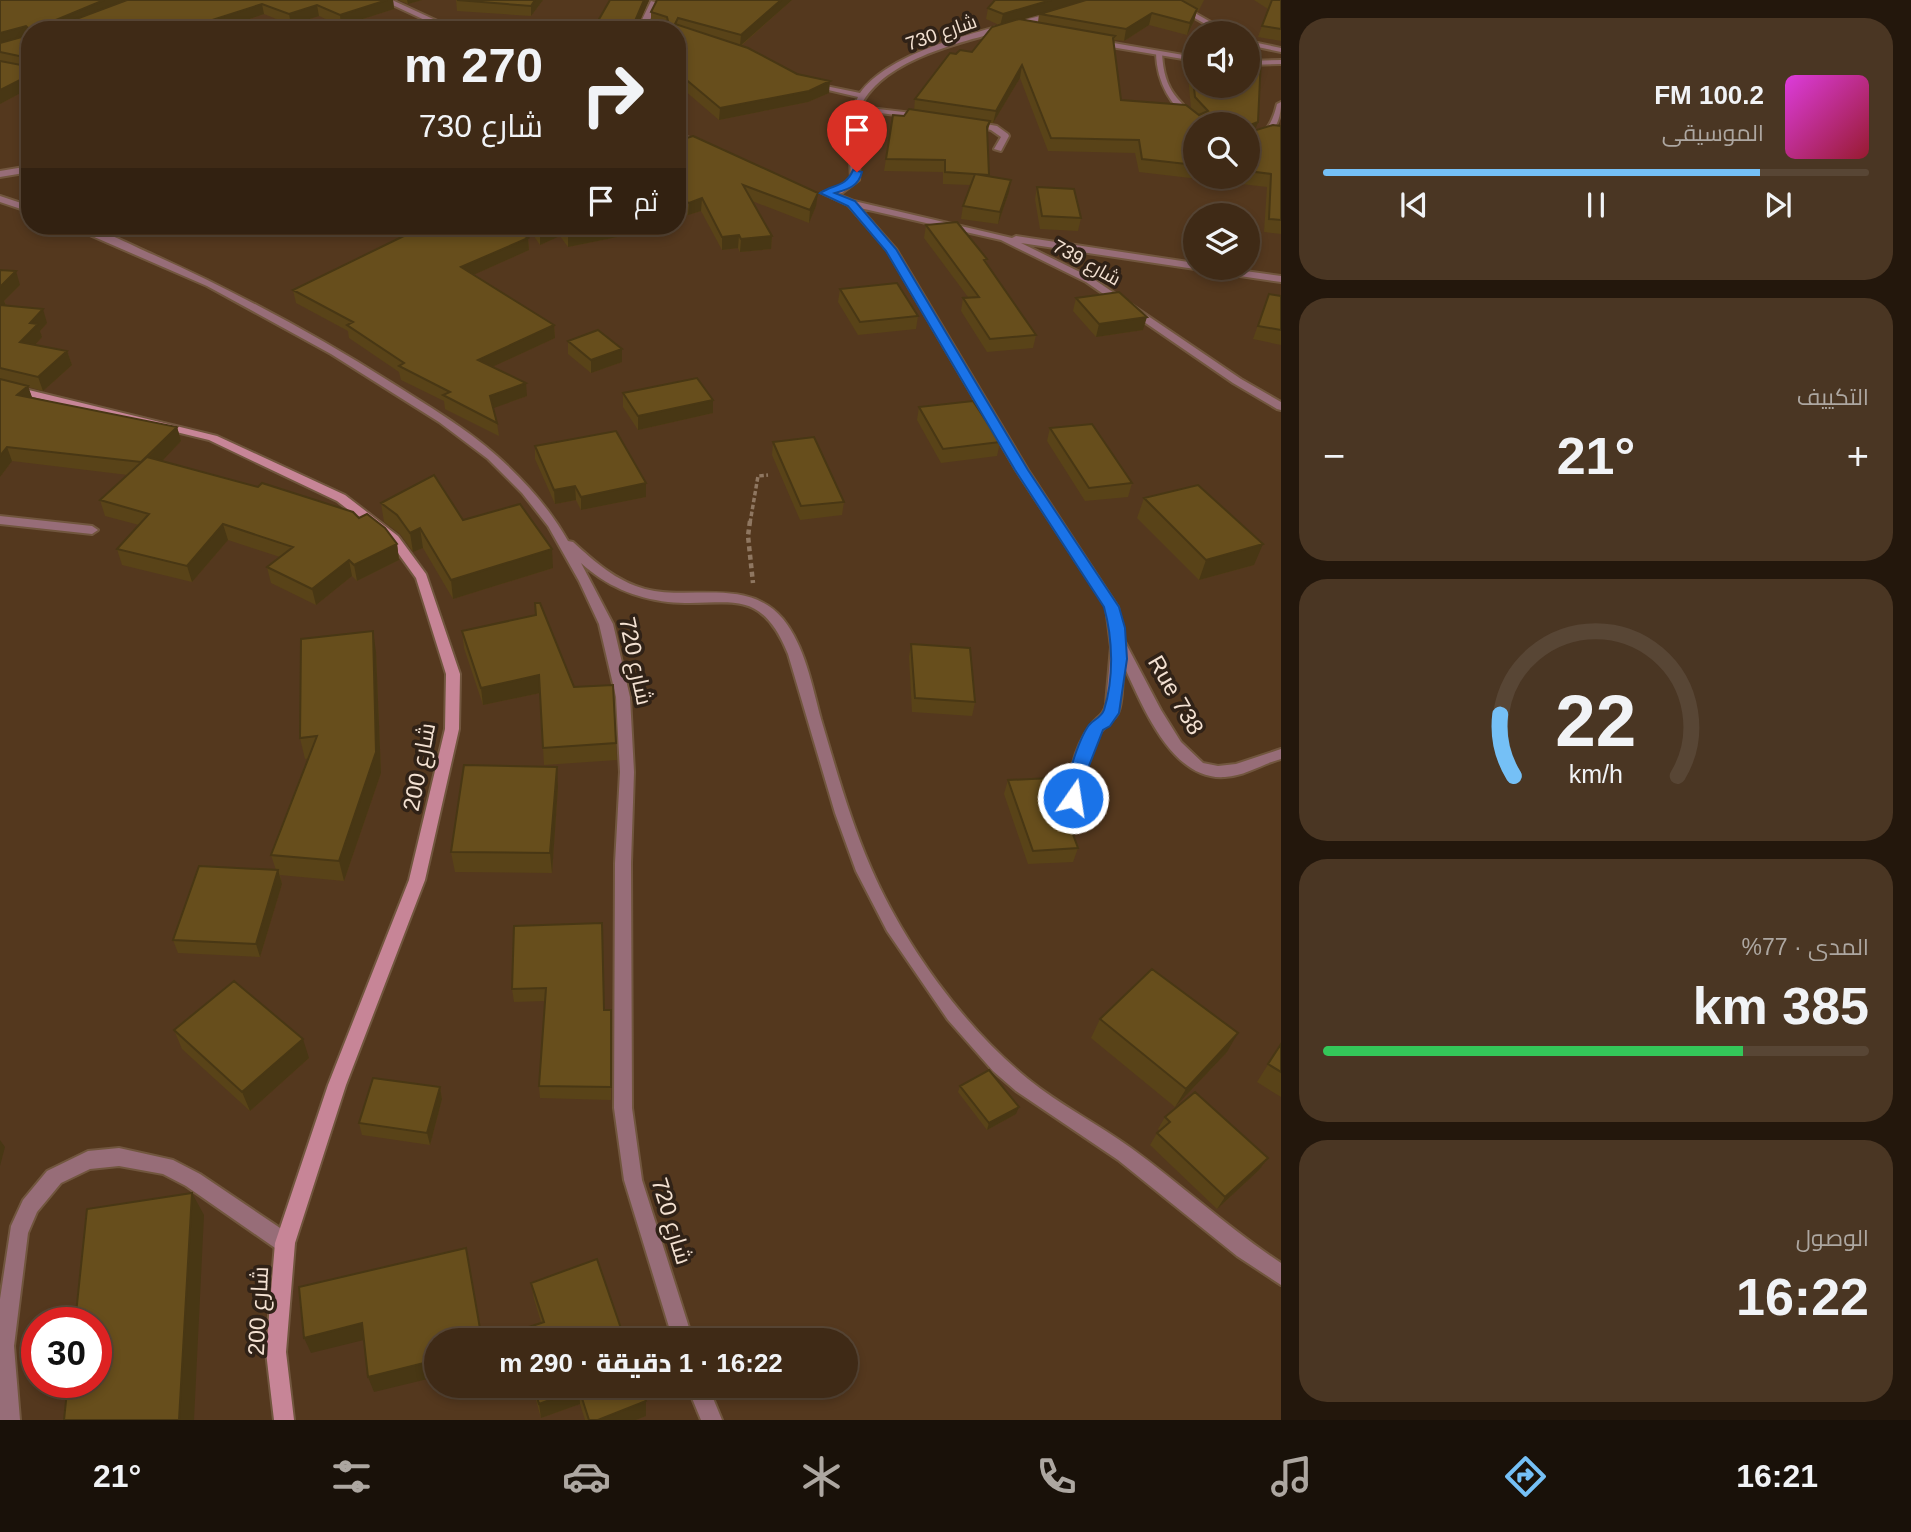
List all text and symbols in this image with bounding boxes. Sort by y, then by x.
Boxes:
street label: شارع 730 [903,11,980,57]
map controls [1183,21,1260,280]
button: sound [1183,21,1260,98]
text: 270 m [404,38,543,92]
icon: right [567,49,658,140]
text: 100.2 FM [1654,80,1764,110]
pin [827,100,887,172]
text: شارع 730 [419,108,543,144]
icon: arrive [838,111,876,149]
button: search [1183,112,1260,189]
text: الموسيقى [1662,120,1764,146]
icon: arrive [582,182,620,220]
icon: previous [1395,186,1433,224]
icon: pause [1577,186,1615,224]
icon: next [1759,186,1797,224]
text: ثم [634,187,658,217]
button: layers [1183,203,1260,280]
street label: شارع 739 [1048,235,1124,292]
text: التكييف [1797,384,1869,410]
text: 21° [1557,427,1635,485]
text: − [1323,435,1345,477]
text: + [1847,435,1869,477]
street label: شارع 720 [611,615,658,708]
street label: Rue 738 [1143,651,1209,739]
text: 22 [1556,680,1636,761]
street label: شارع 200 [398,721,443,814]
text: km/h [1569,760,1623,788]
position arrow [1036,761,1110,835]
text: المدى · 77% [1742,934,1869,960]
text: 385 km [1693,977,1869,1035]
street label: شارع 720 [644,1174,697,1268]
text: الوصول [1796,1225,1869,1251]
street label: شارع 200 [243,1266,276,1356]
text: 16:22 [1736,1268,1869,1326]
speed limit sign: 30 [21,1307,112,1398]
text: 16:22 · 1 دقيقة · 290 m [499,1348,783,1378]
icon: filters [327,1452,376,1501]
icon: car [562,1452,611,1501]
icon: climate [797,1452,846,1501]
icon: phone [1032,1452,1081,1501]
icon: music [1267,1452,1316,1501]
icon: directions [1501,1452,1550,1501]
text: 21° [93,1458,141,1494]
text: 16:21 [1736,1458,1818,1494]

